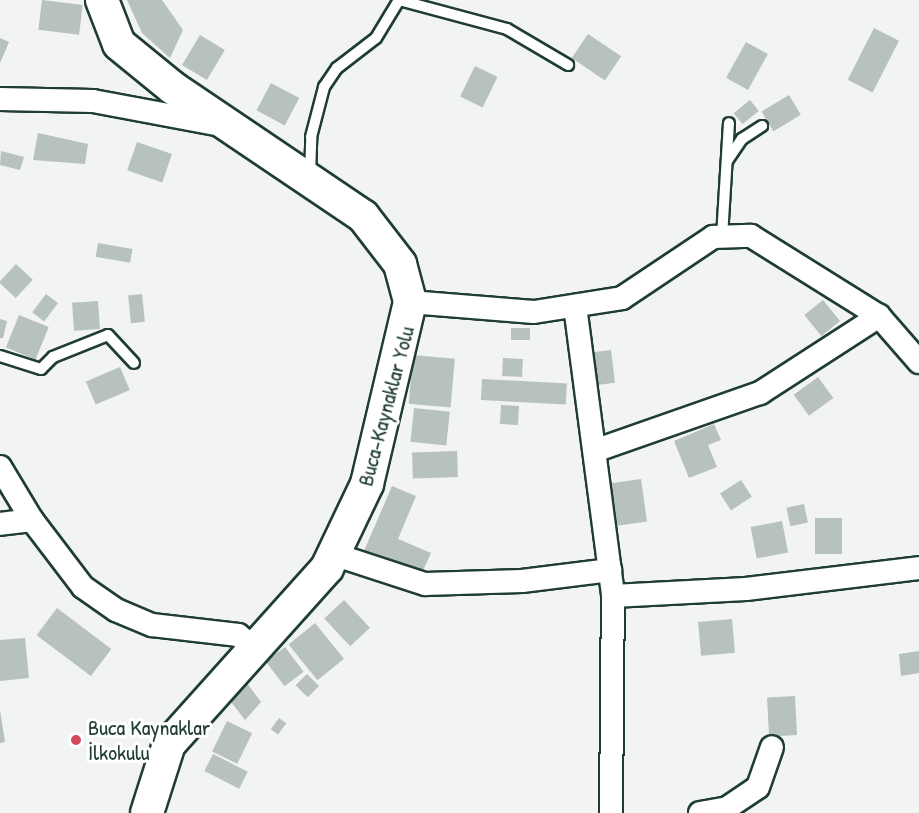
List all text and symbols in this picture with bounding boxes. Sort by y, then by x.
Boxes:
street label: Buca-Kaynaklar Yolu [352,323,420,489]
place label: Buca Kaynaklar İlkokulu [88,714,210,766]
marker: Buca Kaynaklar İlkokulu [69,733,83,747]

